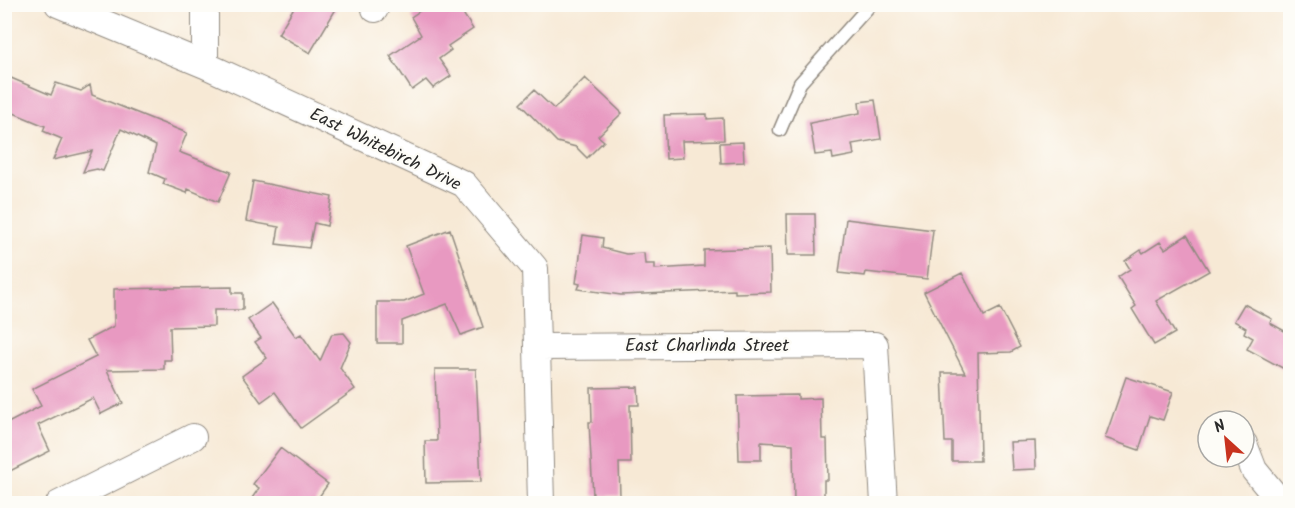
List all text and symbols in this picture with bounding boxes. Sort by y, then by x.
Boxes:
street label: East Whitebirch Drive [304,101,466,199]
street label: East Charlinda Street [625,332,790,361]
north arrow [1196,409,1256,469]
text: N [1210,414,1230,440]

